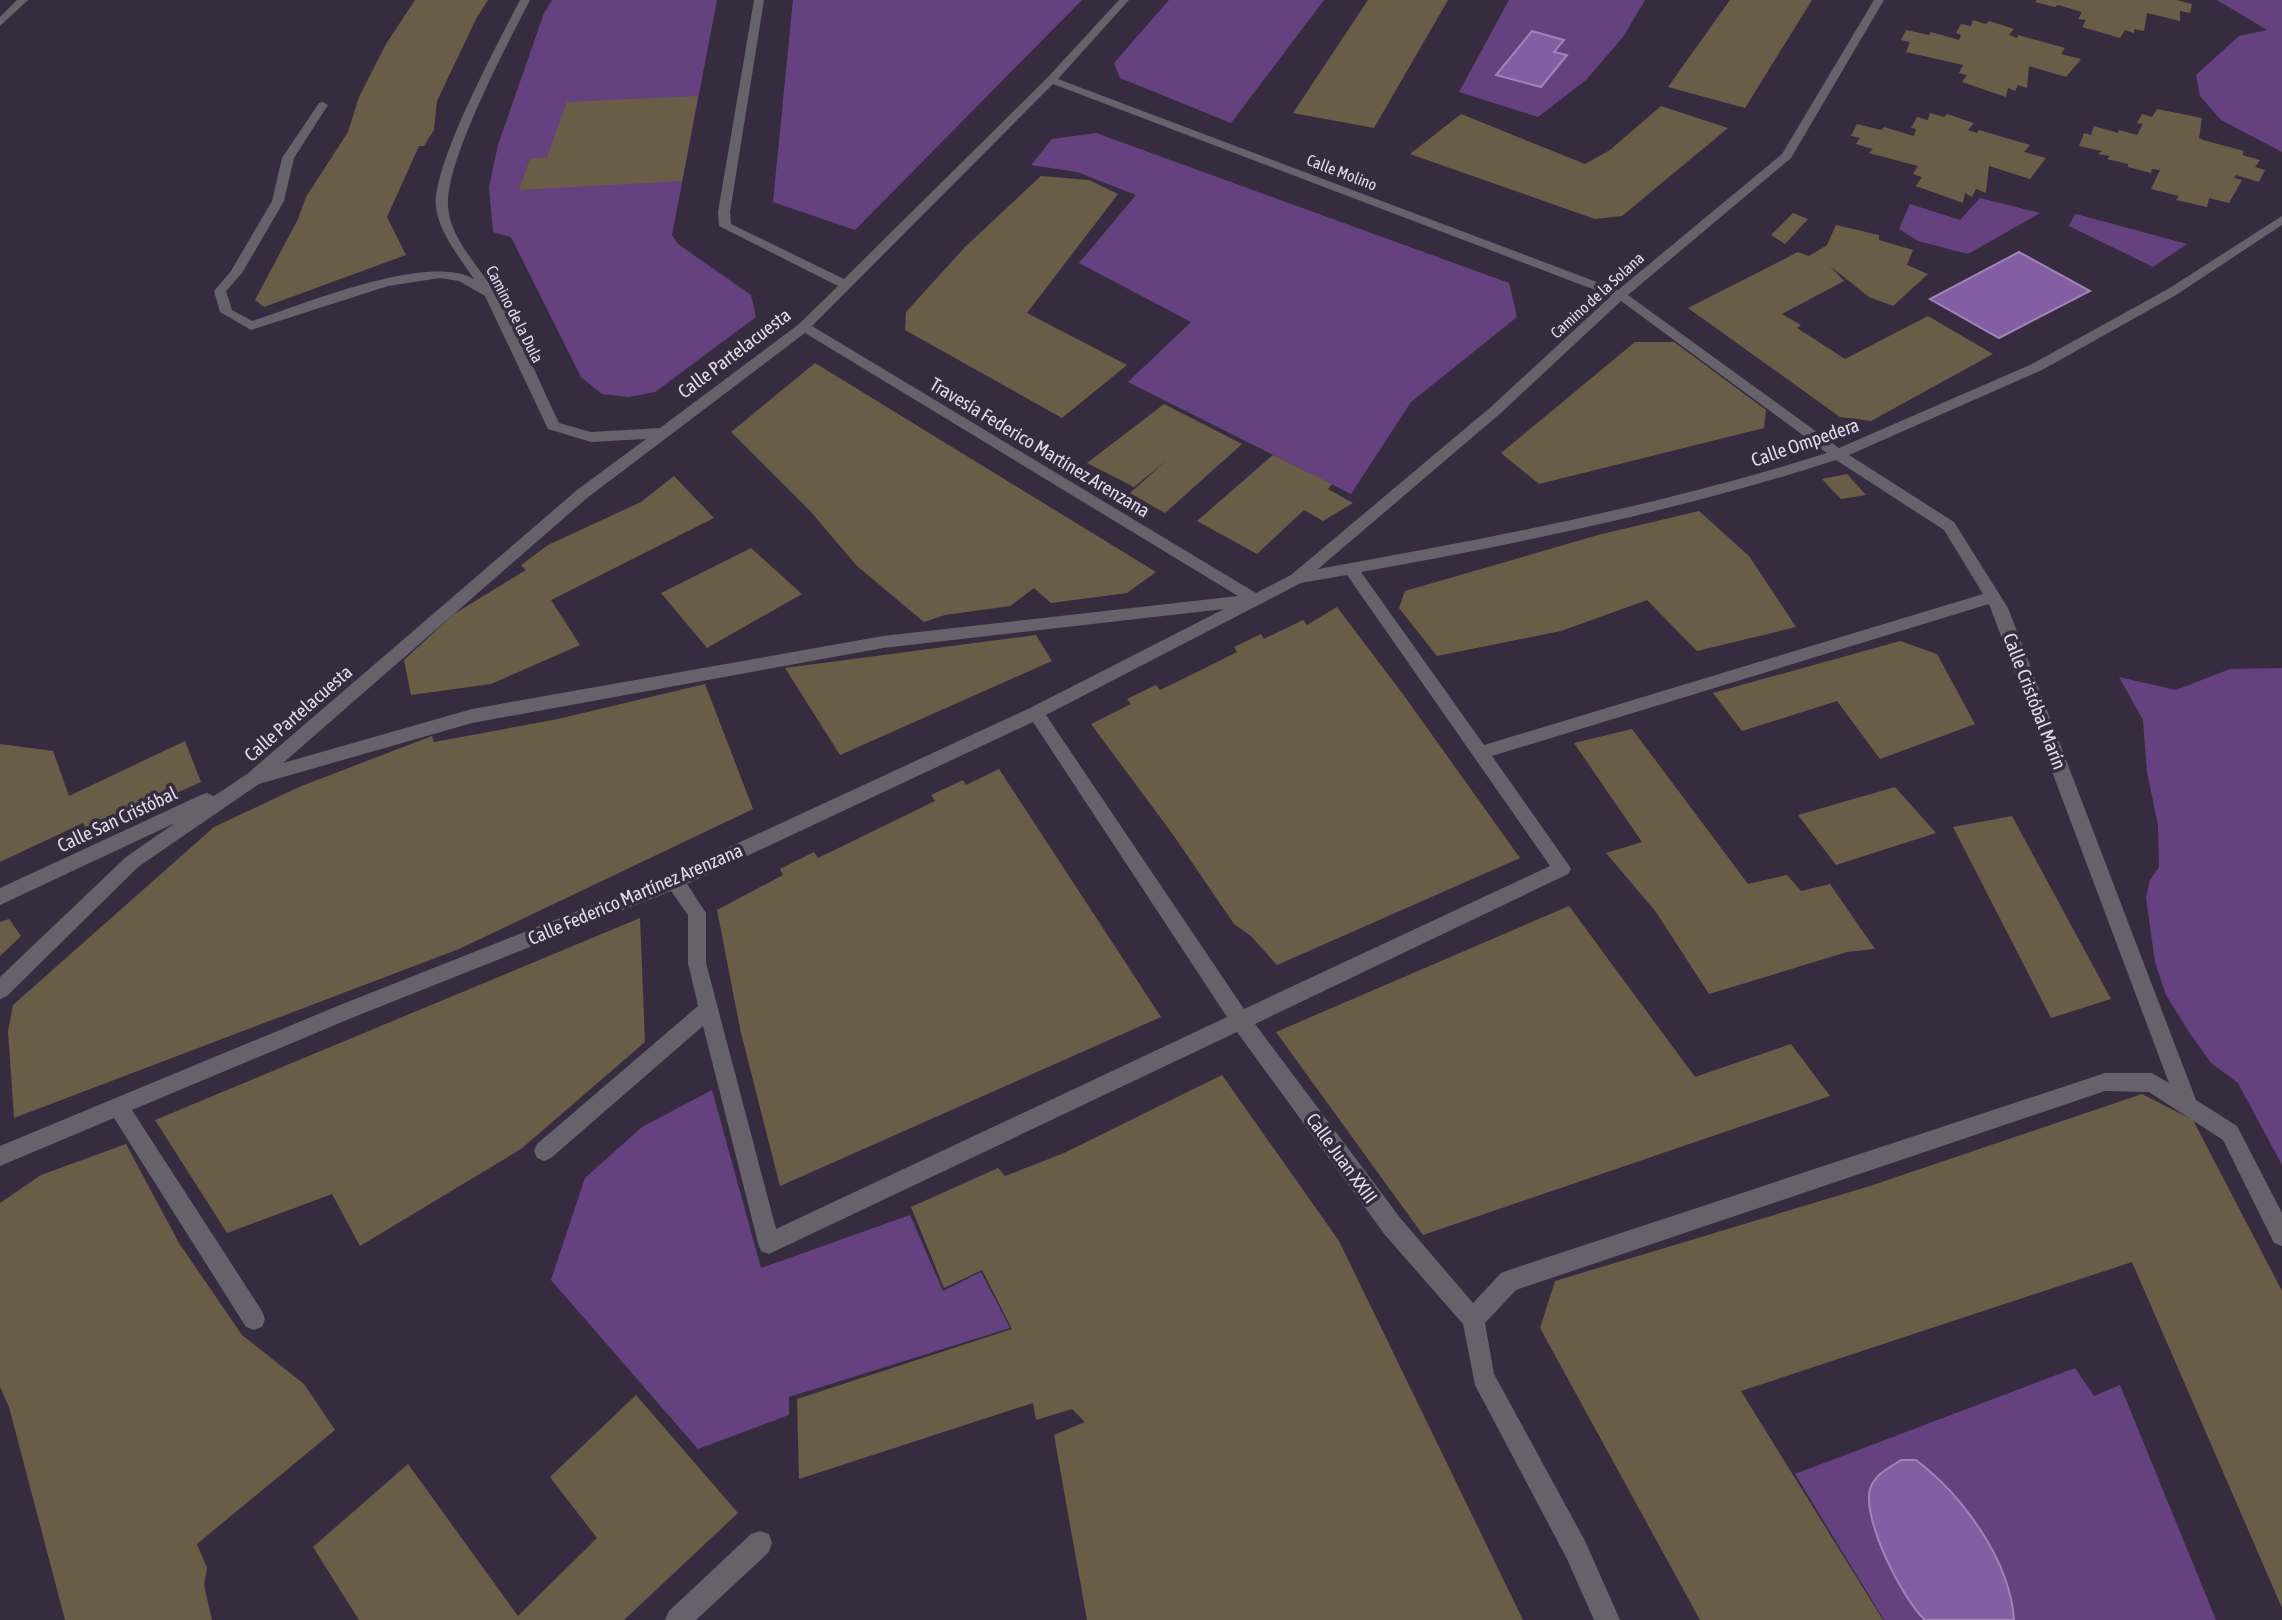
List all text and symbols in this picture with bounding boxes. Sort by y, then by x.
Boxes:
street label: Calle Molino [1304,150,1380,194]
street label: Camino de la Solana [1547,248,1647,342]
street label: Camino de la Dula [483,262,547,366]
street label: Calle Partelacuesta [673,303,795,403]
street label: Travesía Federico Martínez Arenzana [926,373,1154,521]
street label: Calle Ompedera [1748,413,1862,471]
street label: Calle Cristóbal Marín [1999,630,2071,772]
street label: Calle Partelacuesta [240,660,356,766]
street label: Calle San Cristóbal [54,782,180,856]
street label: Calle Federico Martínez Arenzana [524,839,746,949]
street label: Calle Juan XXIII [1302,1109,1382,1207]

